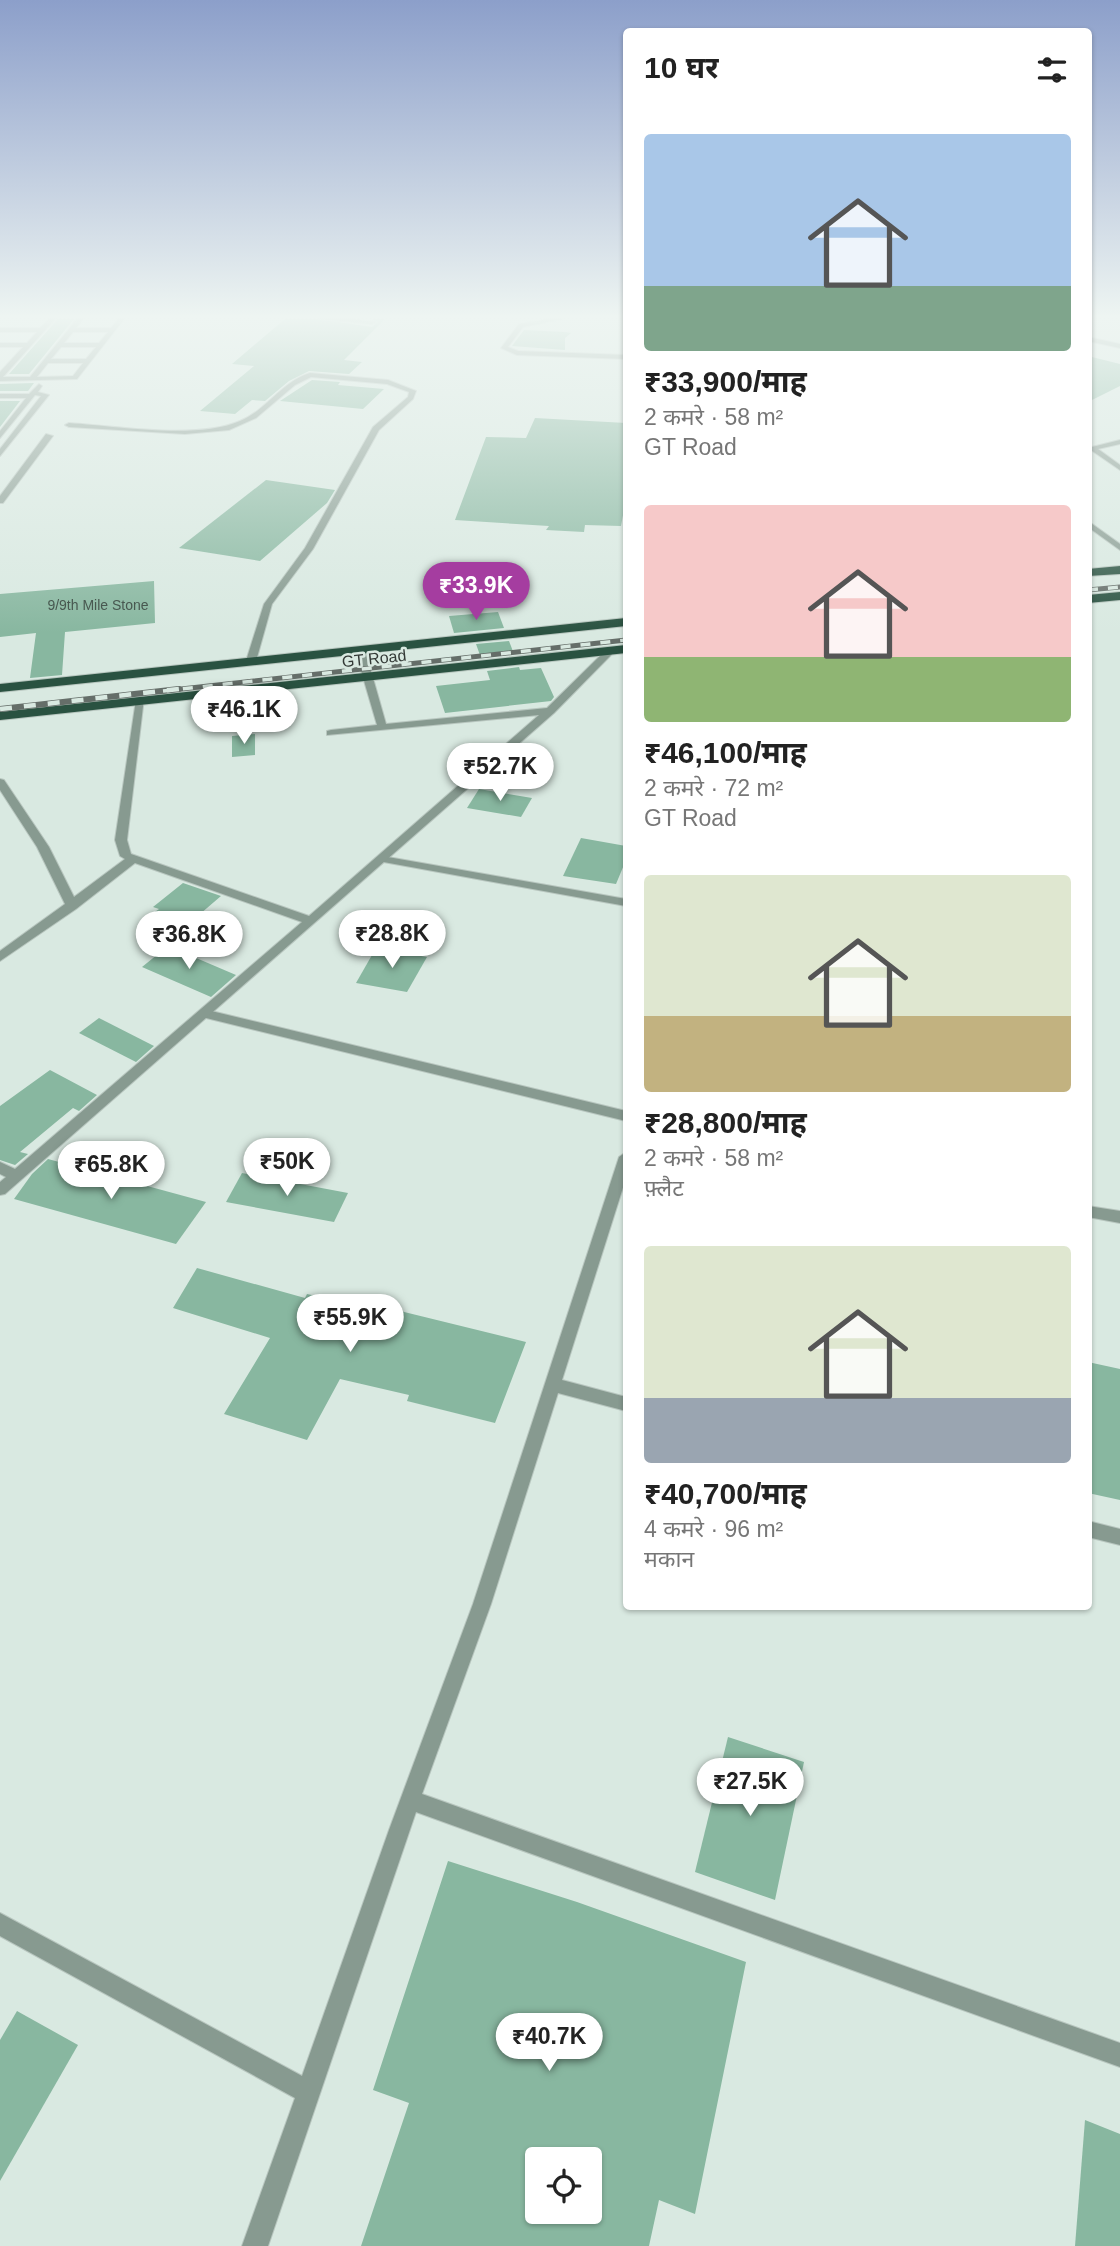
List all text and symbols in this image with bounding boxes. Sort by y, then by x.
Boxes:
text: 10 घर [644,51,718,84]
icon: filters [1033,51,1071,89]
icon: home [795,180,921,306]
text: ₹33,900/माह [644,365,807,398]
text: 2 कमरे · 58 m² [644,404,783,430]
text: GT Road [644,434,737,460]
icon: home [795,551,921,677]
pin: ₹33.9K [419,562,533,622]
text: ₹33.9K [439,572,513,598]
house number: 9/9th Mile Stone [47,597,149,613]
street label: GT Road [341,647,407,670]
pin: ₹46.1K [187,686,301,746]
text: ₹46.1K [207,696,281,722]
text: ₹46,100/माह [644,736,807,769]
pin: ₹52.7K [443,744,557,803]
text: ₹52.7K [463,753,537,779]
text: 2 कमरे · 72 m² [644,775,783,801]
text: GT Road [644,805,737,831]
pin: ₹28.8K [335,911,449,970]
pin: ₹36.8K [132,912,246,971]
text: ₹28.8K [355,920,429,946]
icon: home [795,920,921,1046]
text: ₹36.8K [152,921,226,947]
text: ₹28,800/माह [644,1106,807,1139]
pin: ₹50K [246,1138,328,1198]
pin: ₹65.8K [54,1142,168,1201]
text: 2 कमरे · 58 m² [644,1145,783,1171]
text: ₹50K [259,1148,315,1174]
text: ₹65.8K [74,1151,148,1177]
text: फ़्लैट [644,1175,684,1201]
icon: home [795,1291,921,1417]
pin: ₹55.9K [293,1294,407,1354]
text: ₹55.9K [313,1304,387,1330]
text: ₹40,700/माह [644,1477,807,1510]
text: 4 कमरे · 96 m² [644,1516,783,1542]
text: मकान [644,1546,694,1572]
pin: ₹27.5K [693,1758,807,1818]
text: ₹27.5K [713,1768,787,1794]
pin: ₹40.7K [492,2014,606,2073]
text: ₹40.7K [512,2023,586,2049]
map controls [525,2147,602,2224]
button: locate [525,2147,602,2224]

